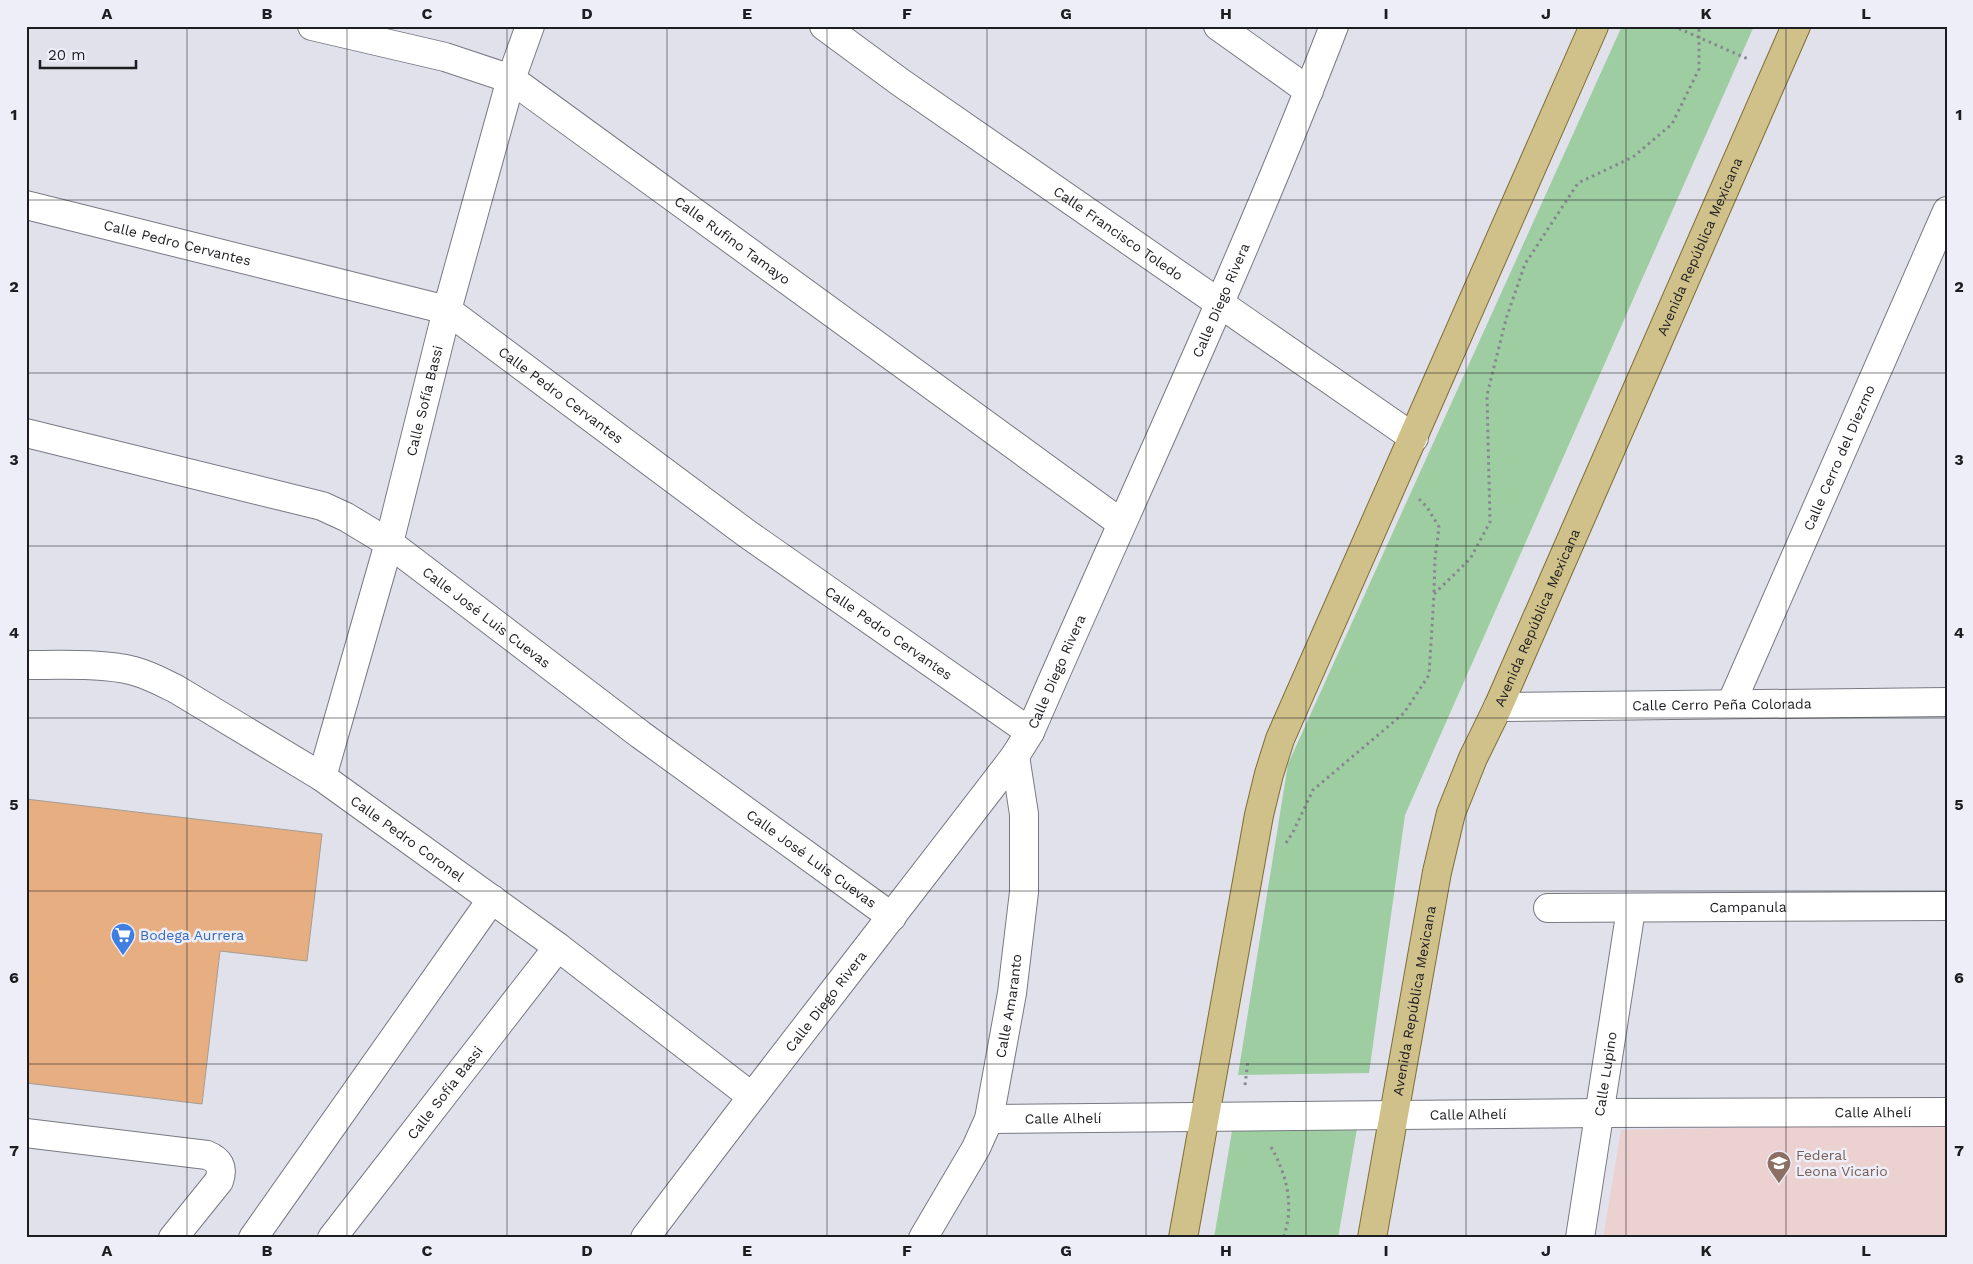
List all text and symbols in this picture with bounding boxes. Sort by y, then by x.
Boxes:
text: A [102,4,113,23]
text: B [262,4,273,23]
text: C [422,4,433,23]
text: D [581,4,593,23]
text: E [742,4,752,23]
text: F [902,4,912,23]
text: G [1060,4,1072,23]
text: H [1220,4,1232,23]
text: I [1383,4,1389,23]
text: J [1541,4,1551,23]
text: K [1700,4,1712,23]
text: L [1861,4,1871,23]
scale bar [40,38,136,70]
text: 20 m [48,46,86,64]
text: 1 [11,105,17,124]
text: 1 [1956,105,1962,124]
street label: Avenida República Mexicana [1654,155,1745,338]
street label: Calle Francisco Toledo [1051,183,1186,284]
street label: Calle Rufino Tamayo [672,193,793,288]
street label: Calle Pedro Cervantes [102,217,253,269]
street label: Calle Diego Rivera [1189,240,1253,360]
text: 2 [9,277,19,296]
text: 2 [1954,277,1964,296]
street label: Calle Pedro Cervantes [495,343,626,447]
street label: Calle Sofía Bassi [403,344,446,458]
street label: Calle Cerro del Diezmo [1800,382,1878,533]
text: 3 [9,450,19,469]
text: 3 [1954,450,1964,469]
street label: Avenida República Mexicana [1491,526,1583,709]
street label: Calle José Luis Cuevas [419,563,554,671]
street label: Calle Pedro Cervantes [822,583,955,683]
street label: Calle Diego Rivera [1024,612,1089,731]
text: 4 [9,623,19,642]
text: 4 [1954,623,1964,642]
street label: Calle Cerro Peña Colorada [1632,696,1812,714]
street label: Calle Pedro Coronel [348,792,468,885]
text: 5 [9,795,19,814]
text: 5 [1954,795,1964,814]
street label: Calle José Luis Cuevas [744,806,880,911]
street label: Campanula [1709,899,1787,915]
street label: Avenida República Mexicana [1389,904,1439,1097]
supermarket icon: Bodega Aurrera [110,922,136,956]
place label: Bodega Aurrera [140,927,244,943]
street label: Calle Diego Rivera [782,947,870,1055]
street label: Calle Amaranto [992,953,1025,1059]
text: 6 [9,968,19,987]
text: 6 [1954,968,1964,987]
street label: Calle Lupino [1591,1031,1620,1117]
street label: Calle Sofía Bassi [404,1043,486,1142]
street label: Calle Alhelí [1835,1104,1912,1120]
street label: Calle Alhelí [1430,1106,1507,1123]
street label: Calle Alhelí [1025,1110,1102,1127]
text: 7 [9,1141,19,1160]
text: 7 [1954,1141,1964,1160]
place label: Federal Leona Vicario [1796,1147,1888,1179]
school or university icon: Federal Leona Vicario [1766,1150,1792,1184]
text: A [102,1241,113,1260]
text: B [262,1241,273,1260]
text: C [422,1241,433,1260]
text: D [581,1241,593,1260]
text: E [742,1241,752,1260]
text: F [902,1241,912,1260]
text: G [1060,1241,1072,1260]
text: H [1220,1241,1232,1260]
text: I [1383,1241,1389,1260]
text: J [1541,1241,1551,1260]
text: K [1700,1241,1712,1260]
text: L [1861,1241,1871,1260]

